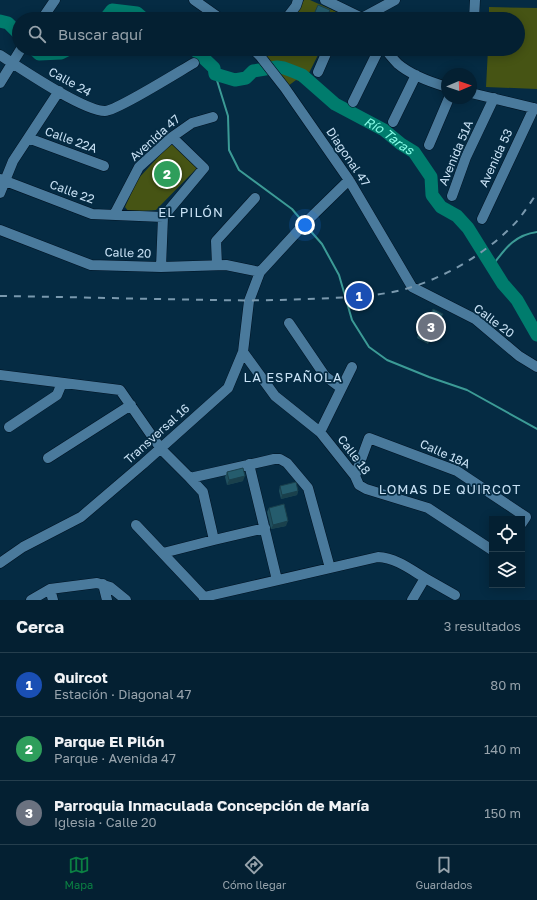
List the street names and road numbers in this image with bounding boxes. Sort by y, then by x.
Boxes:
street label: Calle 24 [46,64,94,99]
street label: Avenida 47 [127,111,183,164]
street label: Avenida 51A [435,118,476,188]
street label: Calle 22A [43,123,99,156]
street label: Diagonal 47 [323,124,374,189]
street label: Avenida 53 [476,126,516,189]
street label: Calle 22 [48,177,97,207]
street label: Calle 20 [104,244,152,261]
street label: Calle 20 [471,301,518,341]
street label: Transversal 16 [121,400,192,467]
street label: Calle 18 [335,432,374,477]
street label: Calle 18A [418,436,473,471]

